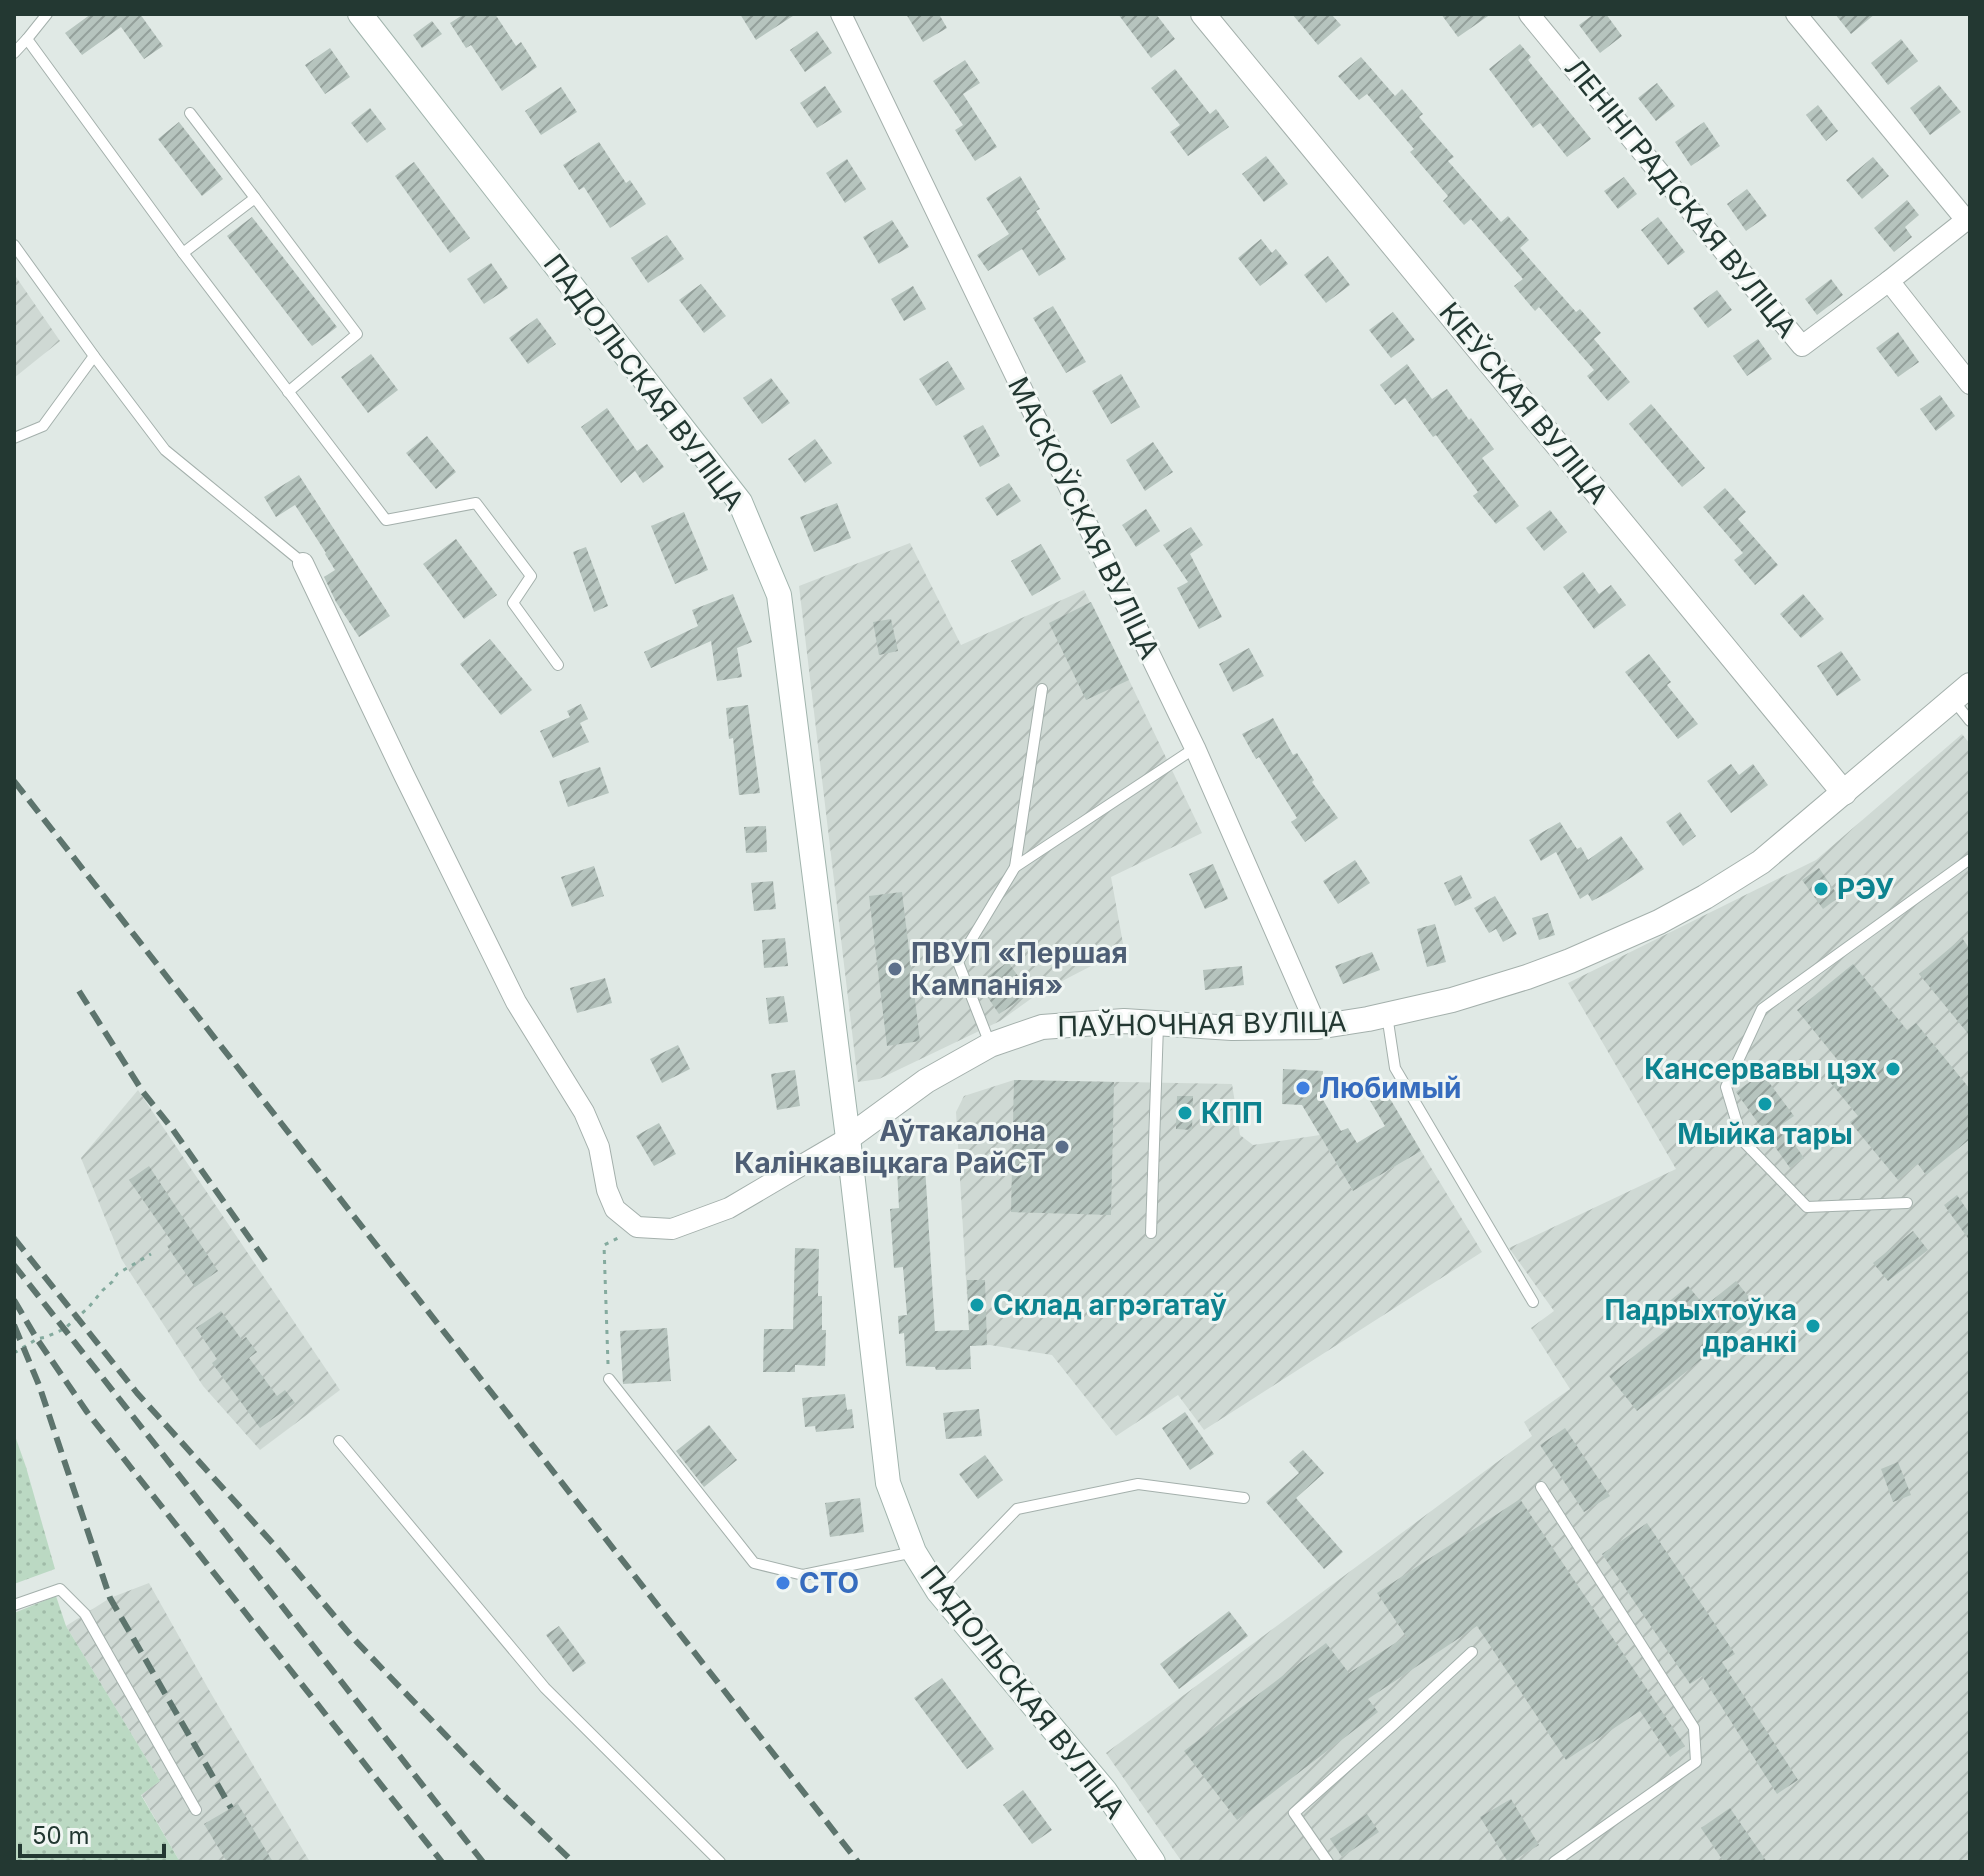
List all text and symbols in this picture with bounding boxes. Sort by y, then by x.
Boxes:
street label: ЛЕНІНГРАДСКАЯ ВУЛІЦА [1558,51,1804,345]
street label: ПАДОЛЬСКАЯ ВУЛІЦА [537,247,751,517]
street label: КІЕЎСКАЯ ВУЛІЦА [1432,295,1616,511]
street label: МАСКОЎСКАЯ ВУЛІЦА [1001,371,1168,664]
place label: РЭУ [1837,872,1894,906]
marker: РЭУ [1812,880,1830,898]
place label: ПВУП «Першая Кампанія» [911,936,1128,1002]
marker: ПВУП «Першая Кампанія» [886,960,904,978]
street label: ПАЎНОЧНАЯ ВУЛІЦА [1057,1003,1347,1044]
place label: Кансервавы цэх [1644,1052,1877,1086]
marker: Кансервавы цэх [1884,1060,1902,1078]
place label: Любимый [1319,1071,1462,1105]
marker: Любимый [1294,1079,1312,1097]
marker: Мыйка тары [1756,1095,1774,1113]
place label: КПП [1201,1096,1263,1130]
marker: КПП [1176,1104,1194,1122]
place label: Аўтакалона Калінкавіцкага РайСТ [734,1114,1046,1180]
place label: Мыйка тары [1677,1117,1853,1151]
marker: Аўтакалона Калінкавіцкага РайСТ [1053,1138,1071,1156]
place label: Склад агрэгатаў [993,1288,1227,1322]
place label: Падрыхтоўка дранкі [1605,1293,1797,1359]
marker: Склад агрэгатаў [968,1296,986,1314]
marker: Падрыхтоўка дранкі [1804,1317,1822,1335]
street label: ПАДОЛЬСКАЯ ВУЛІЦА [914,1559,1132,1825]
place label: СТО [799,1566,859,1600]
marker: СТО [774,1574,792,1592]
scale bar [20,1808,164,1858]
text: 50 m [32,1821,90,1850]

